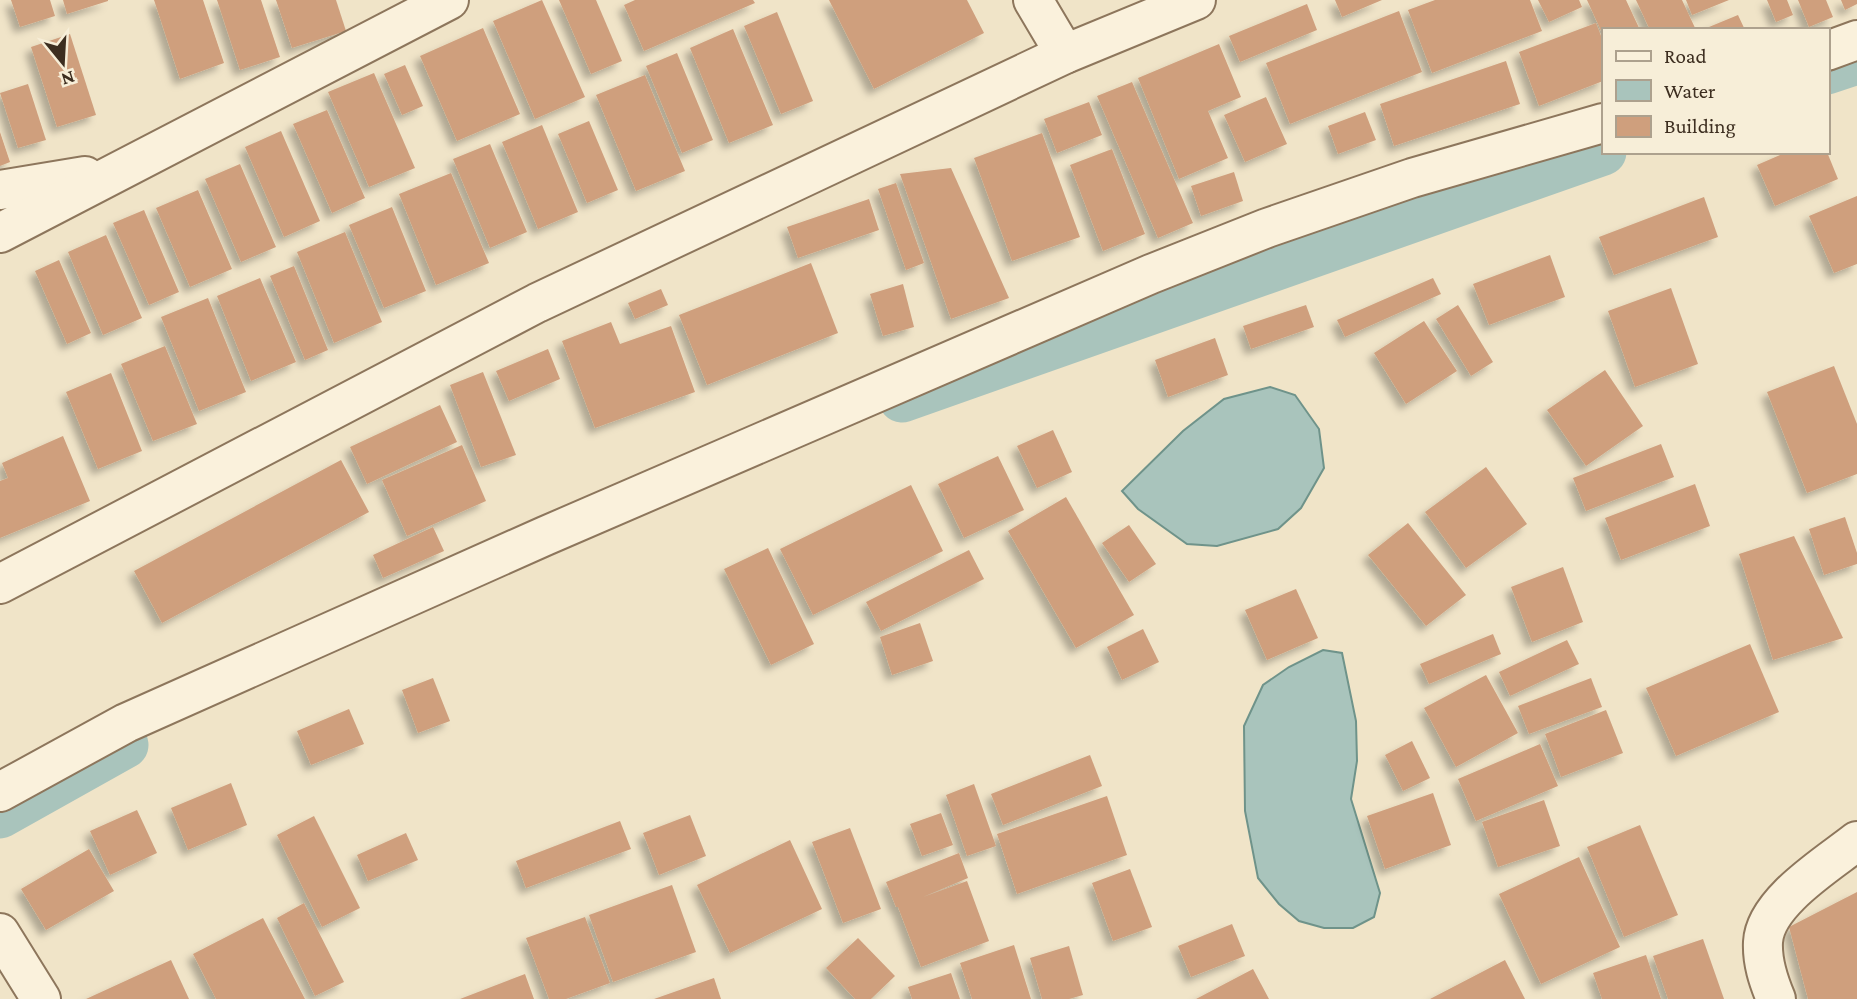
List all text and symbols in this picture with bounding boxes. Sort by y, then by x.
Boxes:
north arrow [28,28,98,98]
legend [1602,28,1829,154]
text: Road [1664,44,1707,68]
text: N [59,67,78,91]
text: Water [1664,79,1716,103]
text: Building [1664,114,1736,138]

